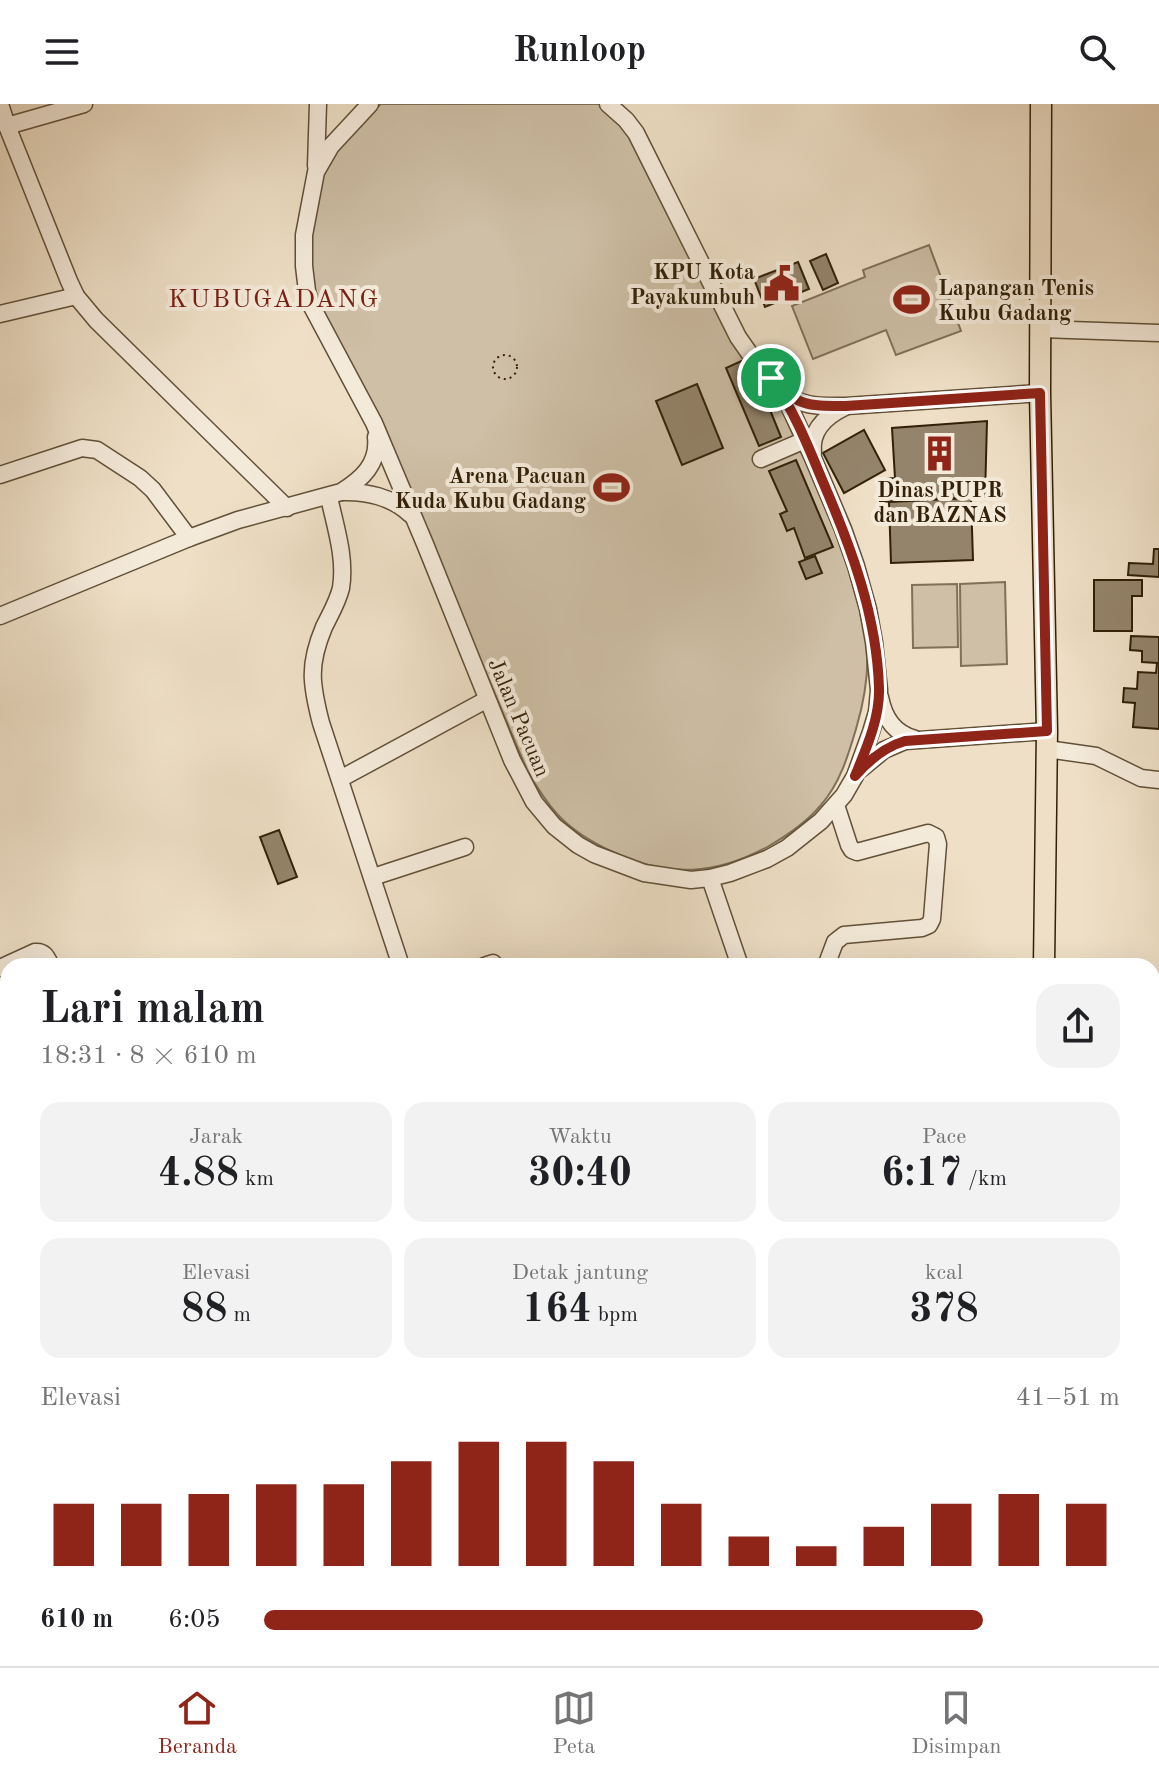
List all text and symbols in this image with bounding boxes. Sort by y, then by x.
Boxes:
icon: menu [40,30,84,74]
icon: search [1075,30,1119,74]
text: Runloop [513,34,646,70]
place label: KPU Kota Payakumbuh [630,262,755,309]
public building icon: KPU Kota Payakumbuh [762,265,800,303]
place label: Lapangan Tenis Kubu Gadang [938,278,1094,325]
sports icon: Lapangan Tenis Kubu Gadang [893,281,931,319]
district label: KUBUGADANG [168,287,380,313]
pin [737,344,805,412]
icon: arrive [749,356,793,400]
building icon: Dinas PUPR dan BAZNAS [921,434,959,472]
place label: Arena Pacuan Kuda Kubu Gadang [394,466,586,513]
sports icon: Arena Pacuan Kuda Kubu Gadang [593,469,631,507]
place label: Dinas PUPR dan BAZNAS [873,480,1007,527]
street label: Jalan Pacuan [483,655,553,780]
button: share [1036,984,1120,1068]
text: Lari malam [40,988,265,1032]
text: 18:31 · 8 × 610 m [40,1043,257,1069]
text: Jarak [189,1126,243,1148]
text: Waktu [548,1126,612,1148]
text: Pace [922,1126,966,1148]
text: 4.88 [158,1155,239,1195]
text: 30:40 [528,1155,632,1195]
text: 6:17 [881,1155,962,1195]
text: km [239,1168,274,1190]
text: /km [962,1168,1007,1190]
text: Elevasi [182,1262,250,1284]
text: Detak jantung [512,1262,648,1284]
text: kcal [925,1262,963,1284]
text: 88 [181,1291,227,1331]
text: 164 [522,1291,592,1331]
text: 378 [909,1291,979,1331]
text: m [227,1304,251,1326]
text: bpm [592,1304,638,1326]
text: Elevasi [40,1385,121,1411]
text: 41–51 m [1016,1385,1120,1411]
text: 610 m [40,1607,113,1633]
text: 6:05 [168,1607,221,1633]
tab: Beranda [158,1686,237,1761]
tab: Peta [552,1686,596,1761]
tab: Disimpan [911,1686,1001,1761]

